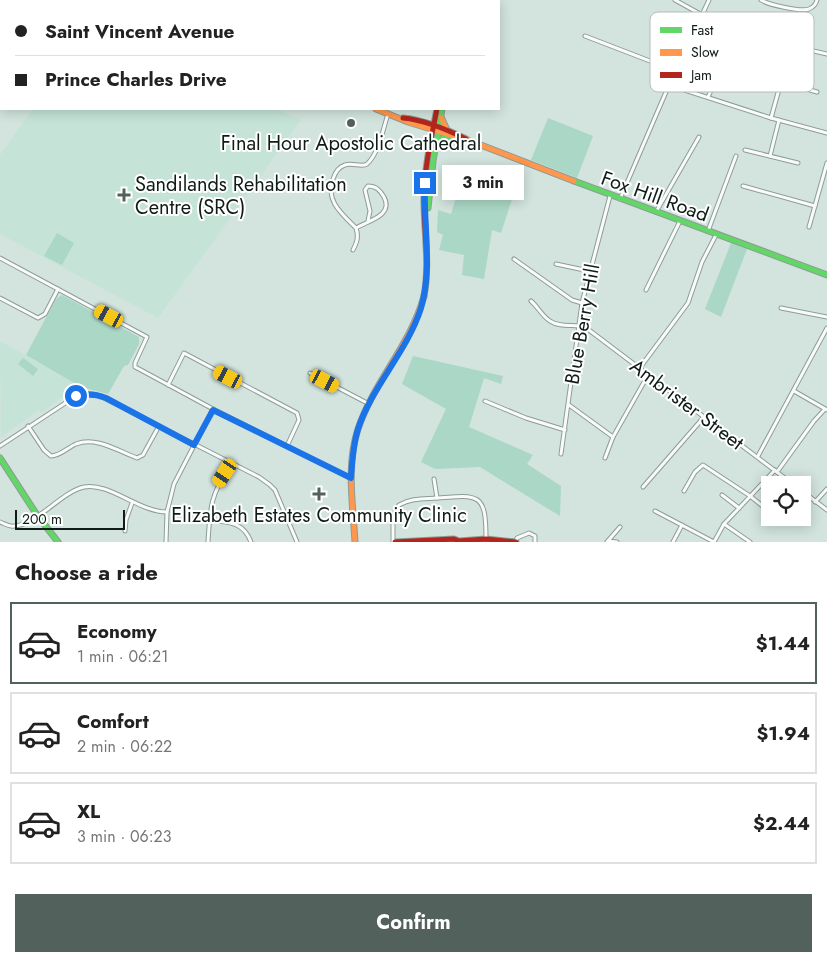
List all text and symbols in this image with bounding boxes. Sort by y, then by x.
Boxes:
legend [650,12,814,92]
text: Saint Vincent Avenue [45,18,234,45]
text: Fast [691,20,714,40]
text: Slow [691,42,719,62]
text: Jam [689,65,712,85]
text: Prince Charles Drive [45,66,227,93]
marker: Final Hour Apostolic Cathedral [345,117,357,129]
place label: Final Hour Apostolic Cathedral [221,129,481,158]
street label: Fox Hill Road [597,164,713,229]
callout: 3 min [442,166,525,200]
place label: Sandilands Rehabilitation Centre (SRC) [135,170,347,222]
text: 3 min [462,171,504,194]
route end [414,172,436,194]
marker: Sandilands Rehabilitation Centre (SRC) [117,188,131,202]
street label: Blue Berry Hill [558,262,607,387]
car [92,302,125,330]
street label: Ambrister Street [624,352,750,457]
car [211,364,244,390]
car [308,368,341,394]
route start [65,385,87,407]
car [210,456,239,490]
map controls [761,476,811,526]
button: locate [761,476,811,526]
marker: Elizabeth Estates Community Clinic [312,487,326,501]
place label: Elizabeth Estates Community Clinic [171,501,467,530]
scale bar [15,507,125,530]
text: 200 m [22,509,62,529]
text: Choose a ride [15,556,158,588]
text: Economy [77,618,157,645]
icon: car [17,621,62,666]
text: $1.44 [756,630,810,657]
text: 1 min · 06:21 [77,645,168,668]
text: Comfort [77,708,149,735]
icon: car [17,711,62,756]
text: $1.94 [756,720,810,747]
text: 2 min · 06:22 [77,735,172,758]
text: XL [77,798,100,825]
icon: car [17,801,62,846]
text: $2.44 [753,810,810,837]
text: 3 min · 06:23 [77,825,171,848]
button: Confirm [15,894,812,952]

